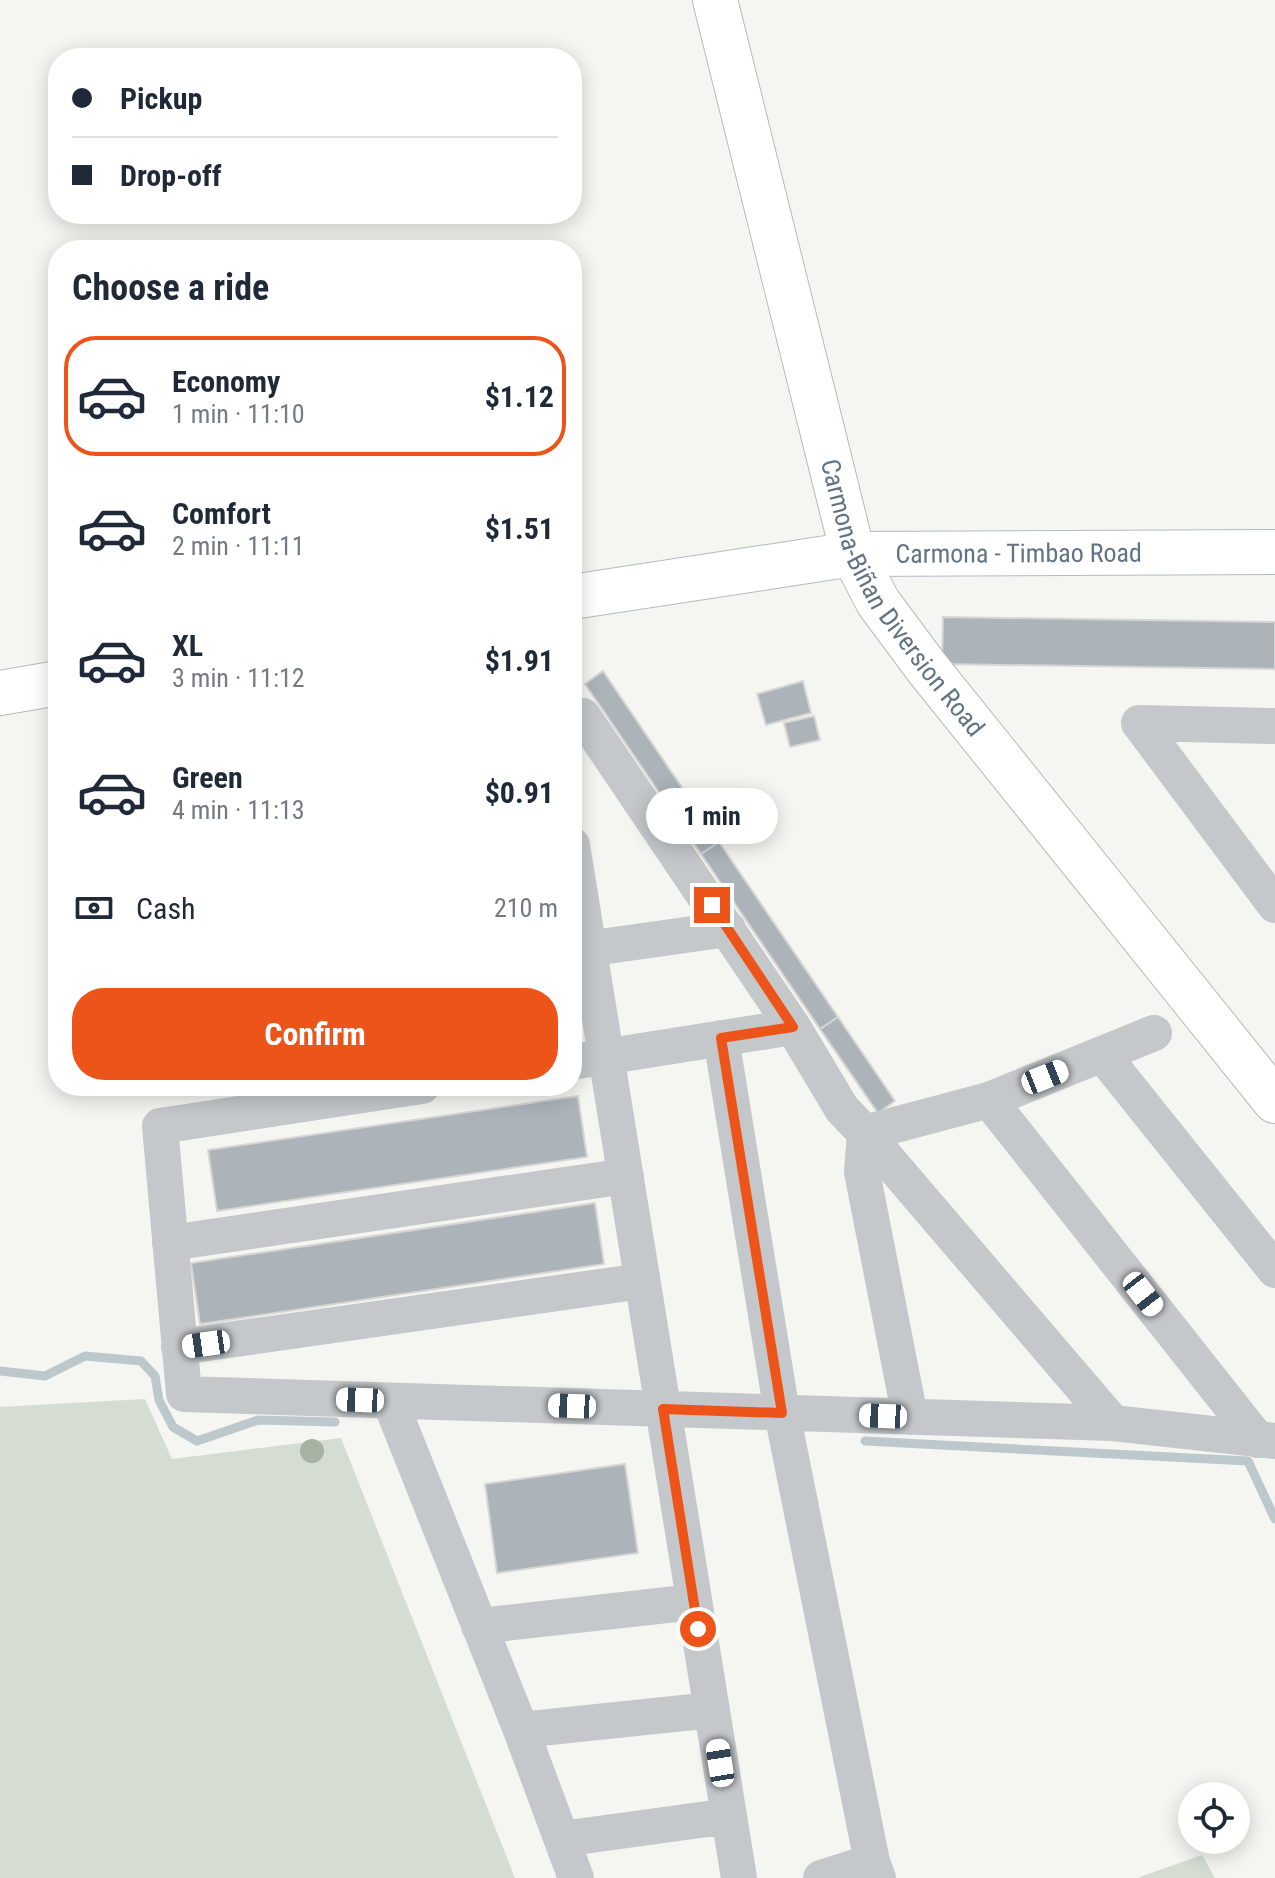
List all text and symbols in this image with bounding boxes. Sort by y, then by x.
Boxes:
text: Pickup [120,81,202,116]
text: Drop-off [120,158,222,193]
text: Choose a ride [72,267,269,309]
icon: car [76,360,148,432]
text: Economy [172,364,280,399]
text: $1.12 [485,379,554,414]
text: 1 min · 11:10 [172,399,305,429]
street label: Carmona-Biñan Diversion Road [815,456,991,742]
icon: car [76,492,148,564]
text: Comfort [172,496,271,531]
text: $1.51 [485,511,554,546]
text: 2 min · 11:11 [172,531,305,561]
street label: Carmona - Timbao Road [895,538,1142,569]
icon: car [76,624,148,696]
text: XL [172,628,203,663]
text: $1.91 [485,643,554,678]
text: 3 min · 11:12 [172,663,305,693]
icon: car [76,756,148,828]
text: Green [172,760,243,795]
text: $0.91 [485,775,554,810]
callout: 1 min [646,789,778,845]
text: 4 min · 11:13 [172,795,305,825]
text: 1 min [683,801,741,831]
icon: cash [72,886,116,930]
route end [694,887,730,923]
text: Cash [136,891,196,926]
text: 210 m [494,893,558,923]
button: Confirm [72,988,558,1080]
car [1018,1057,1072,1097]
car [1119,1268,1167,1320]
car [181,1329,231,1359]
car [336,1387,384,1413]
car [548,1393,596,1419]
car [859,1403,907,1429]
route start [680,1611,716,1647]
car [704,1737,736,1789]
map controls [1178,1782,1250,1854]
button: locate [1178,1782,1250,1854]

